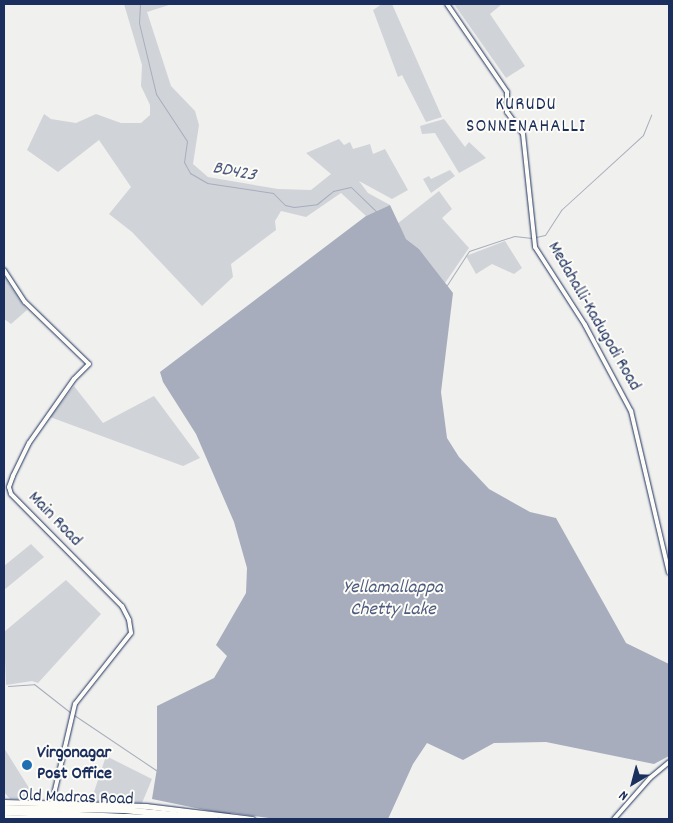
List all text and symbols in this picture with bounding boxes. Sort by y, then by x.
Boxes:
district label: KURUDU SONNENAHALLI [465,95,587,139]
water label: BD423 [211,158,257,188]
street label: Medahalli-Kadugodi Road [542,239,644,395]
street label: Main Road [22,488,86,552]
water label: Yellamallappa Chetty Lake [343,578,443,622]
place label: Virgonagar Post Office [37,744,112,786]
north arrow [608,758,658,808]
marker: Virgonagar Post Office [21,759,33,771]
text: N [615,785,633,805]
street label: Old Madras Road [18,786,134,812]

